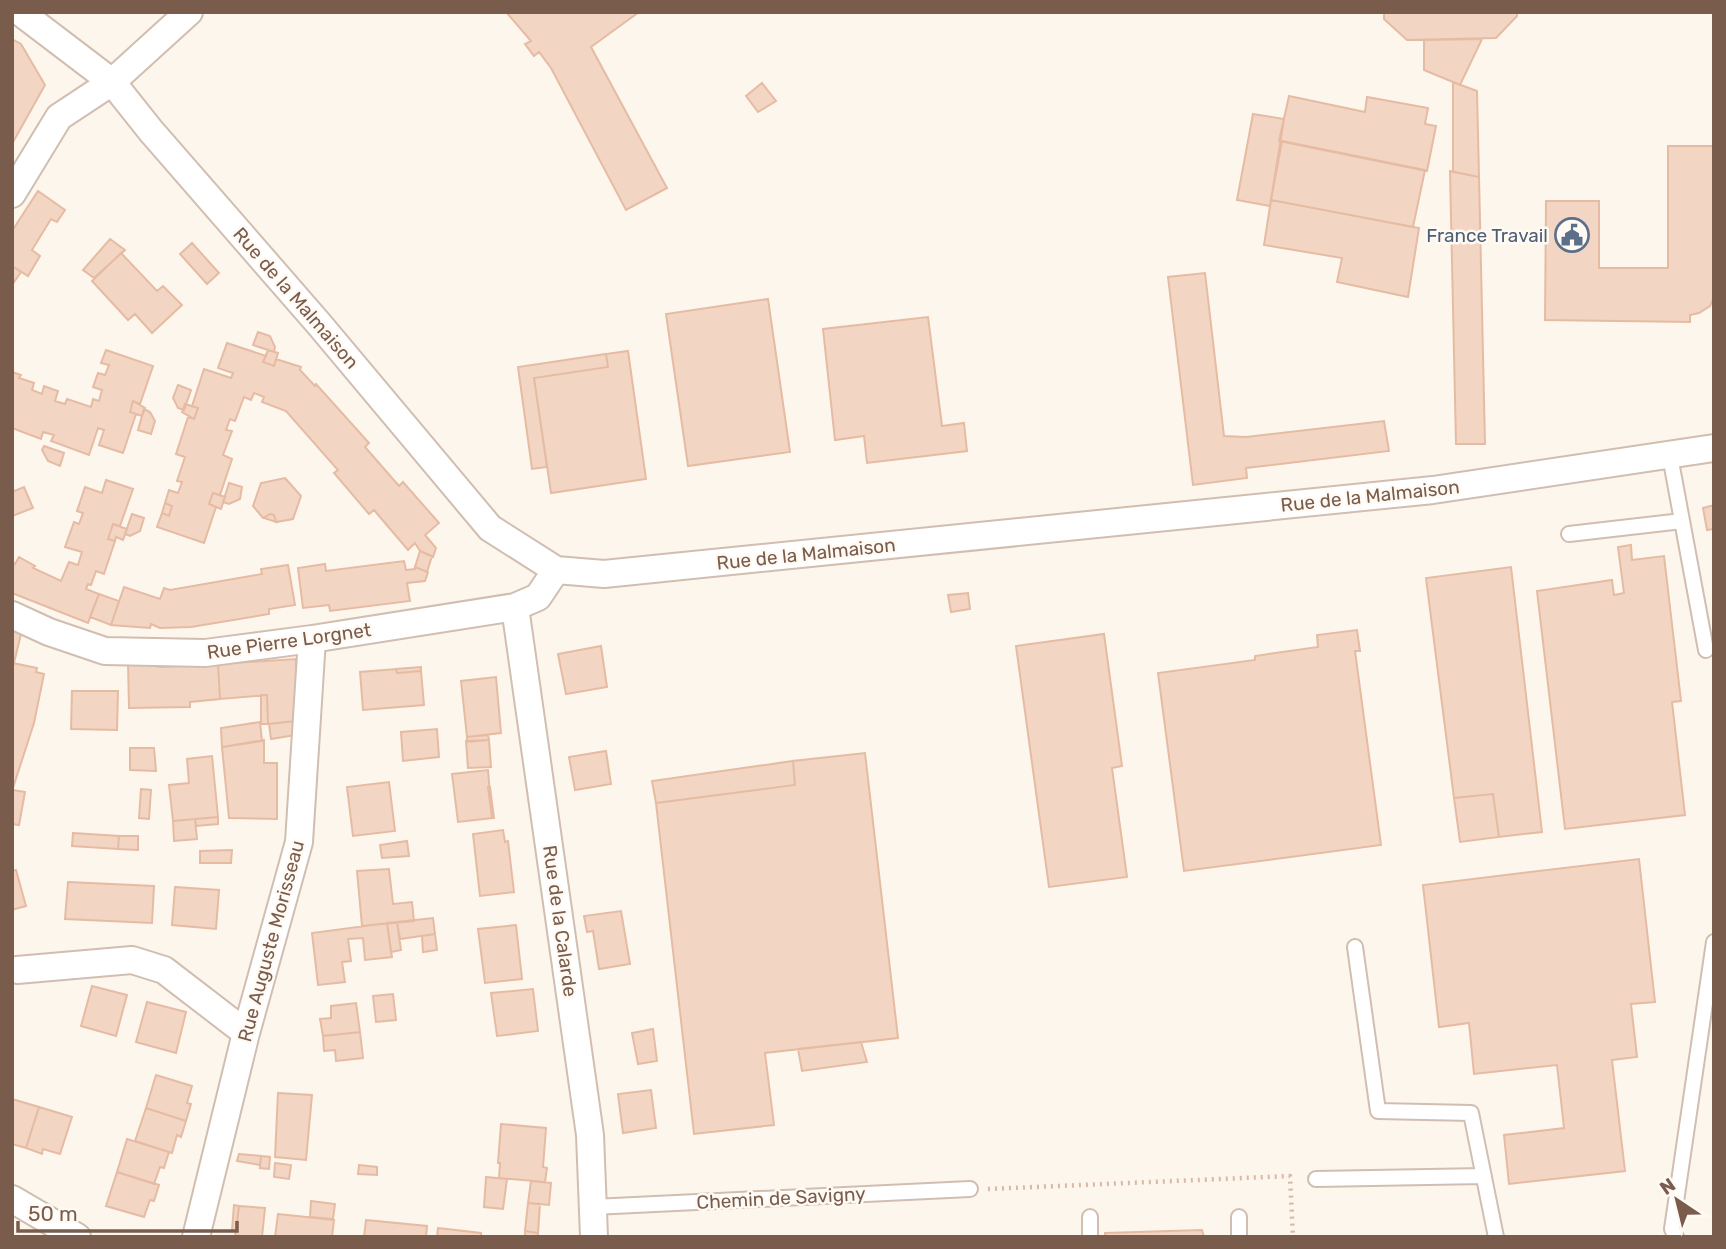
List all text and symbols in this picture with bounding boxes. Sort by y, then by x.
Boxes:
public building icon: France Travail [1553,216,1591,254]
street label: Rue de la Malmaison [228,223,364,373]
place label: France Travail [1426,224,1548,247]
street label: Rue de la Malmaison [1279,475,1461,517]
street label: Rue de la Malmaison [715,533,897,575]
street label: Rue Pierre Lorgnet [205,618,373,664]
street label: Rue Auguste Morisseau [233,838,309,1044]
street label: Rue de la Calarde [538,844,582,998]
north arrow [1642,1165,1712,1235]
text: N [1655,1173,1680,1200]
street label: Chemin de Savigny [696,1182,866,1214]
scale bar [18,1190,236,1234]
text: 50 m [28,1201,78,1226]

